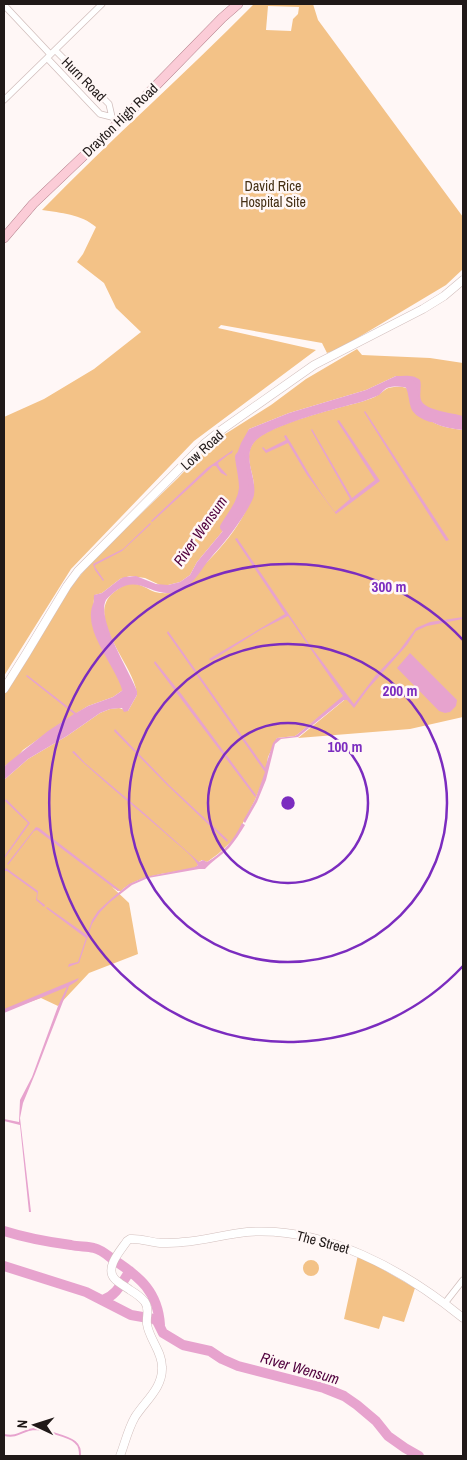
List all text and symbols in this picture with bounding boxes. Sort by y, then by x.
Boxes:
street label: Hurn Road [58,53,110,105]
street label: Drayton High Road [78,79,162,161]
park label: David Rice Hospital Site [240,177,306,211]
street label: Low Road [177,426,227,474]
water label: River Wensum [168,492,232,570]
text: 300 m [372,576,406,597]
text: 200 m [383,680,417,701]
text: 100 m [328,736,362,757]
centre of rings [279,794,297,812]
street label: The Street [295,1226,351,1258]
water label: River Wensum [258,1347,342,1389]
north arrow [10,1400,60,1450]
text: N [13,1419,31,1429]

